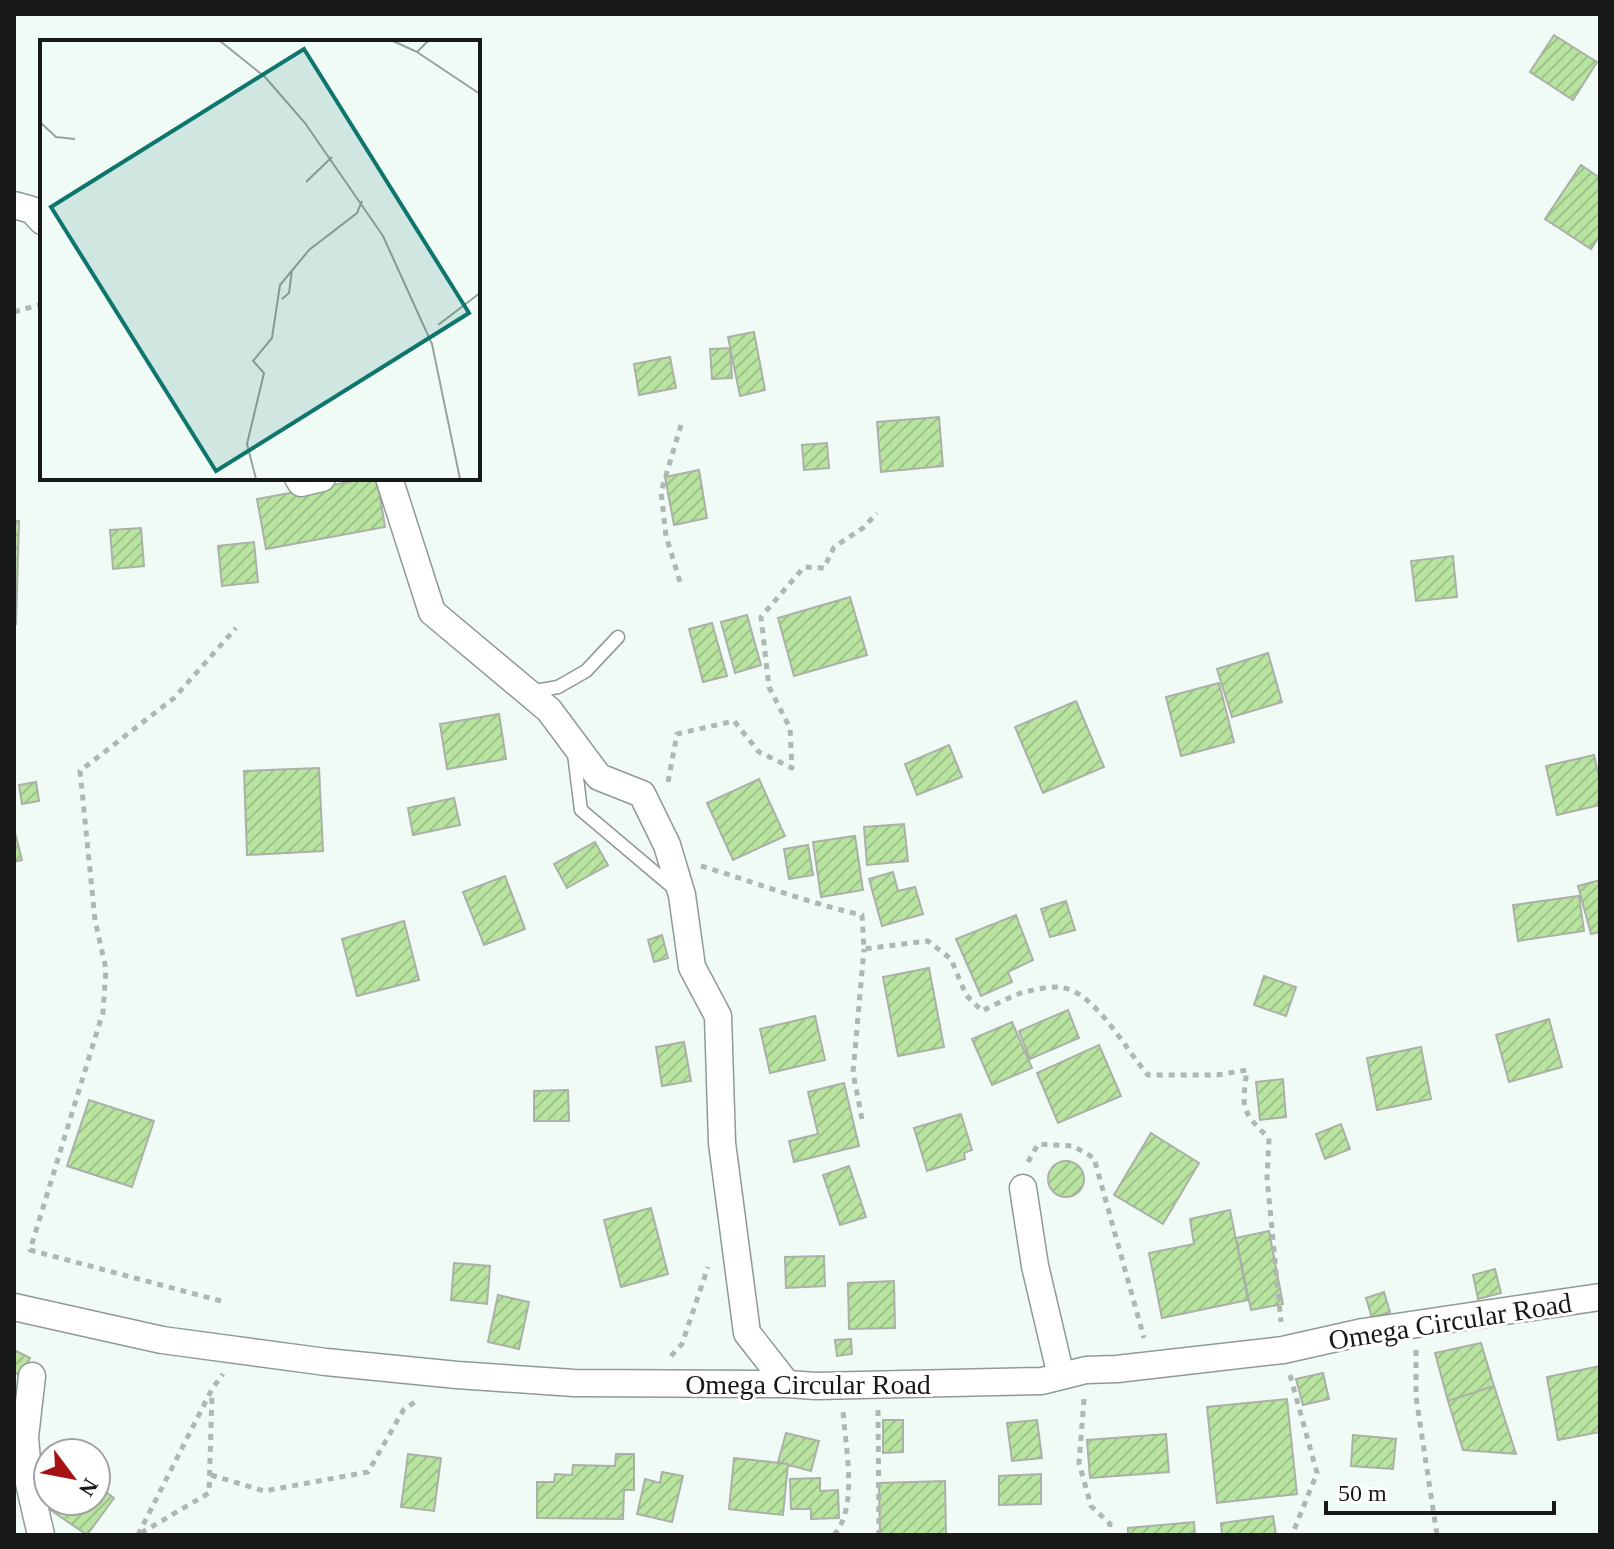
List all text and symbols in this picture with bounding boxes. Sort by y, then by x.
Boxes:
inset map [40,40,480,480]
street label: Omega Circular Road [1326,1287,1574,1356]
street label: Omega Circular Road [685,1369,931,1400]
north arrow [32,1437,112,1517]
scale bar [1326,1465,1554,1515]
text: N [74,1474,103,1501]
text: 50 m [1338,1480,1387,1506]

